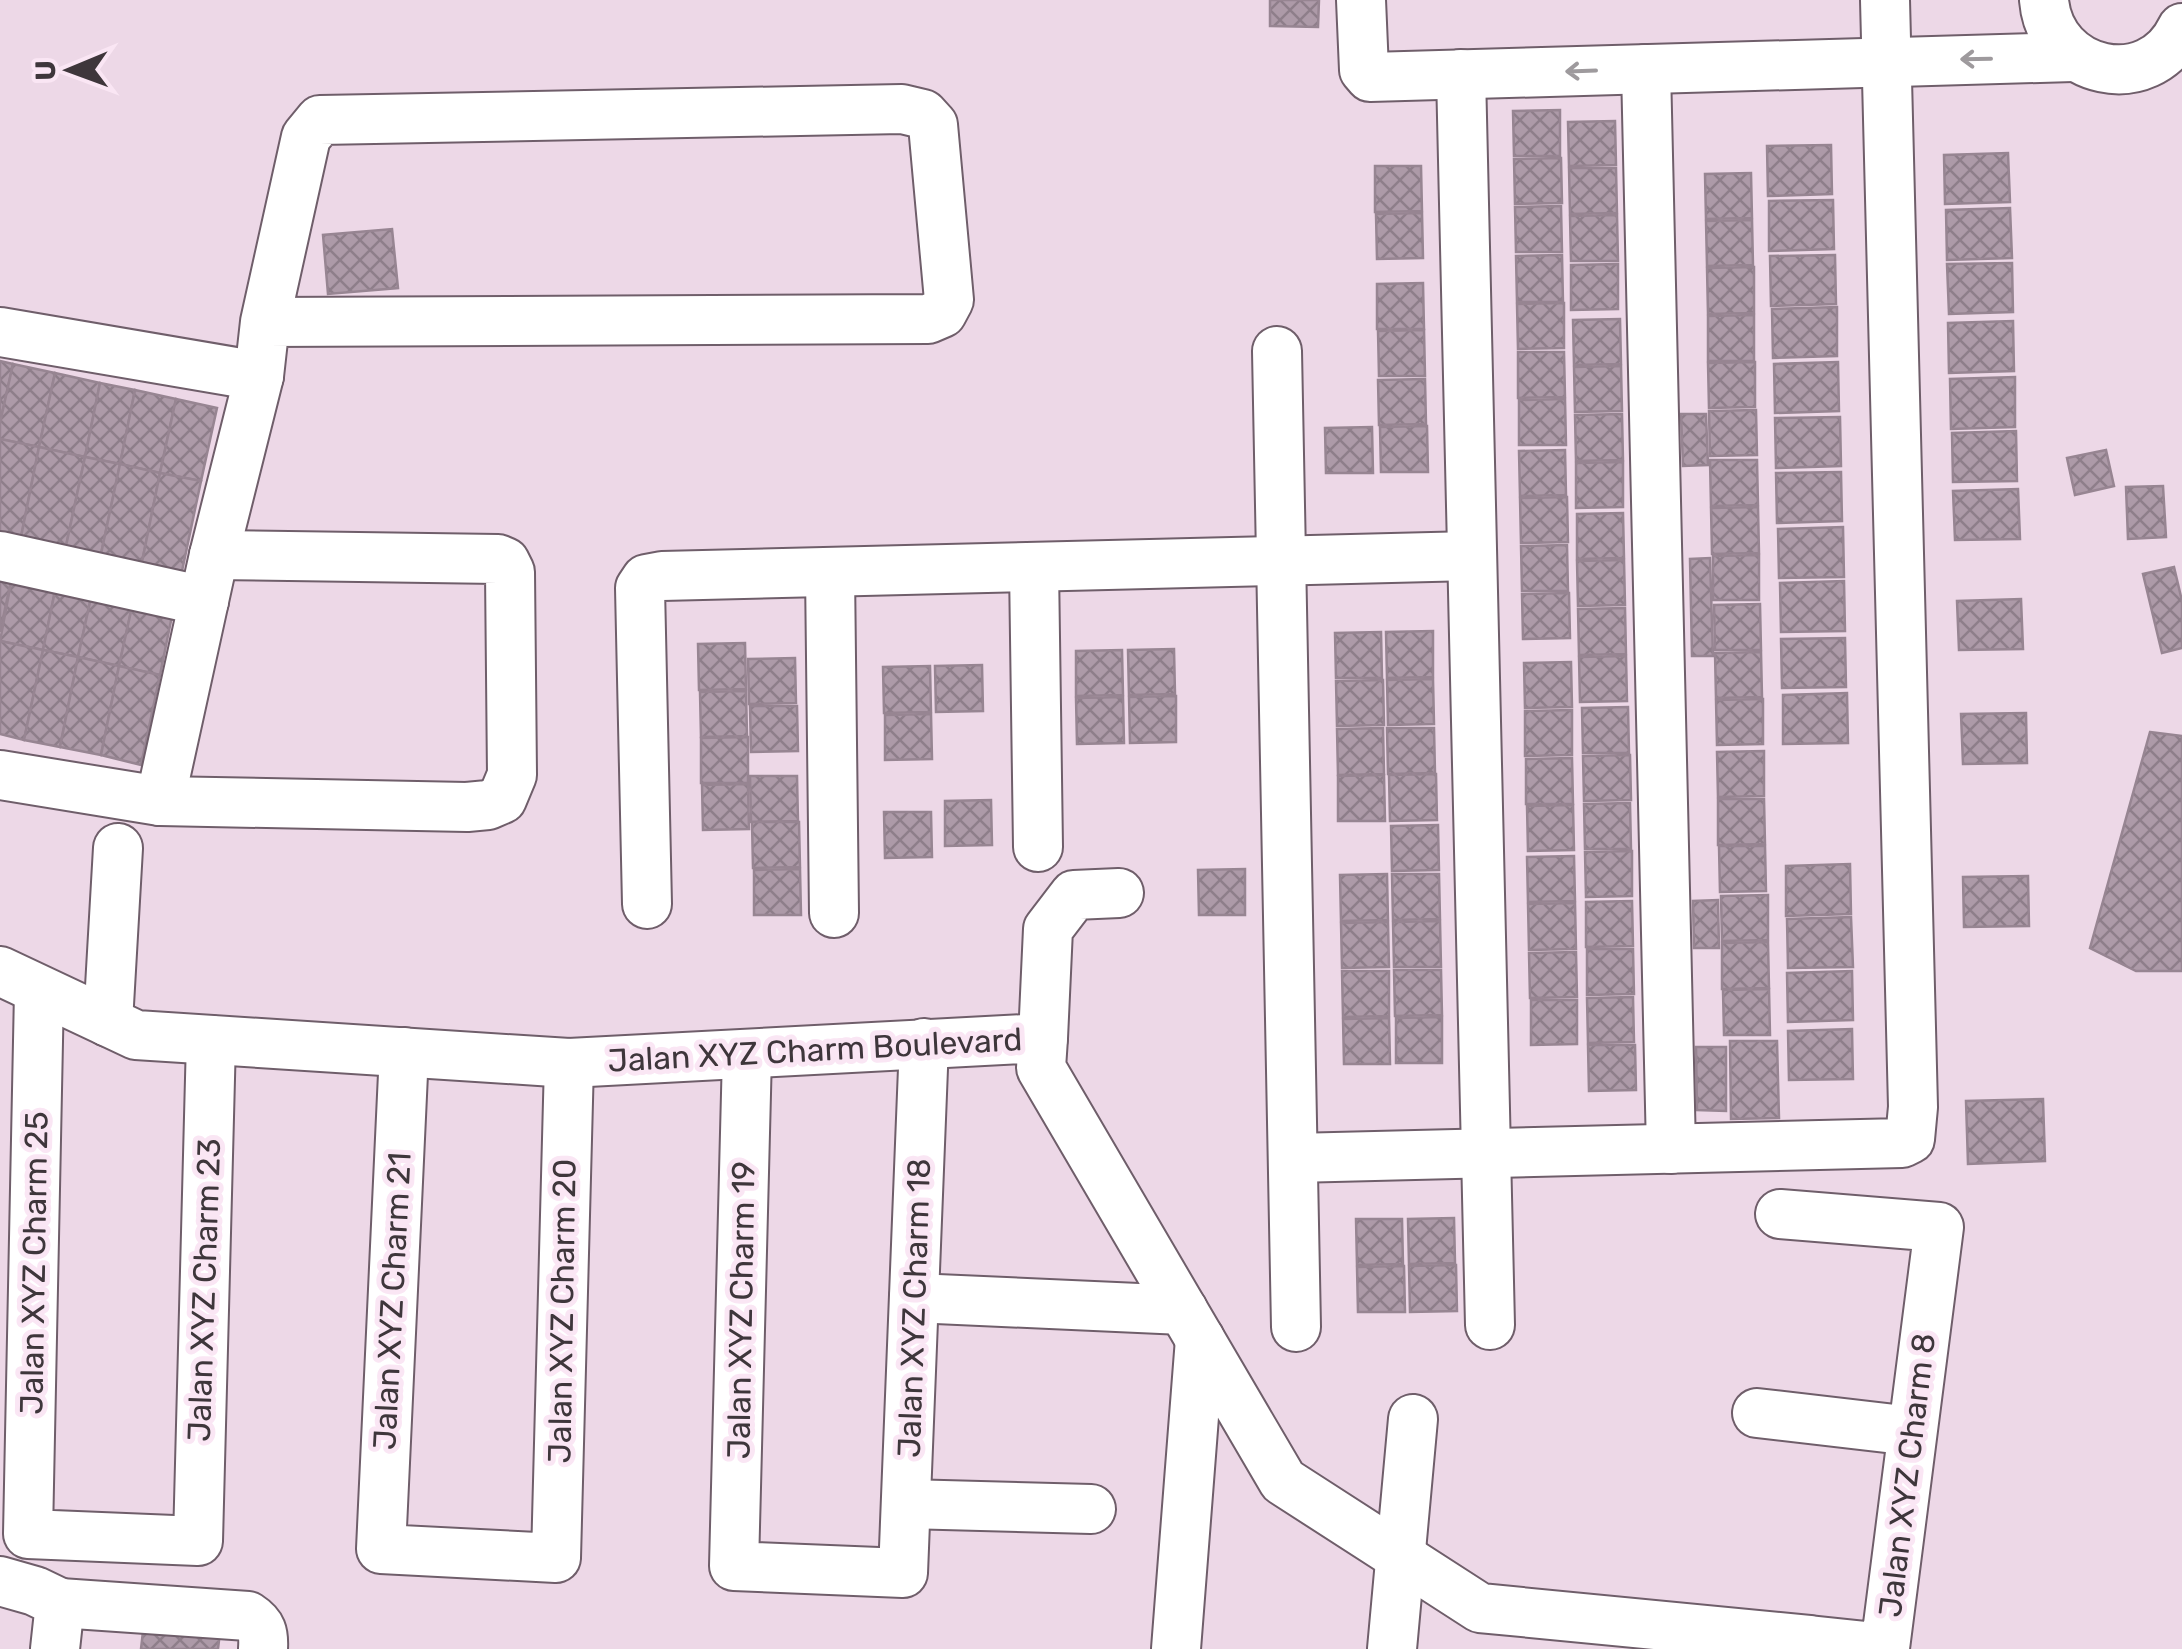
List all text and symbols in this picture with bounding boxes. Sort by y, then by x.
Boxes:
north arrow [20,20,120,120]
one-way arrow [1960,49,1993,68]
text: U [29,60,62,81]
one-way arrow [1566,61,1598,80]
street label: Jalan XYZ Charm Boulevard [607,1020,1023,1080]
street label: Jalan XYZ Charm 25 [12,1111,56,1415]
street label: Jalan XYZ Charm 23 [180,1138,228,1442]
street label: Jalan XYZ Charm 21 [365,1151,419,1451]
street label: Jalan XYZ Charm 20 [540,1158,584,1464]
street label: Jalan XYZ Charm 18 [890,1158,938,1458]
street label: Jalan XYZ Charm 19 [719,1161,763,1459]
street label: Jalan XYZ Charm 8 [1871,1331,1943,1619]

